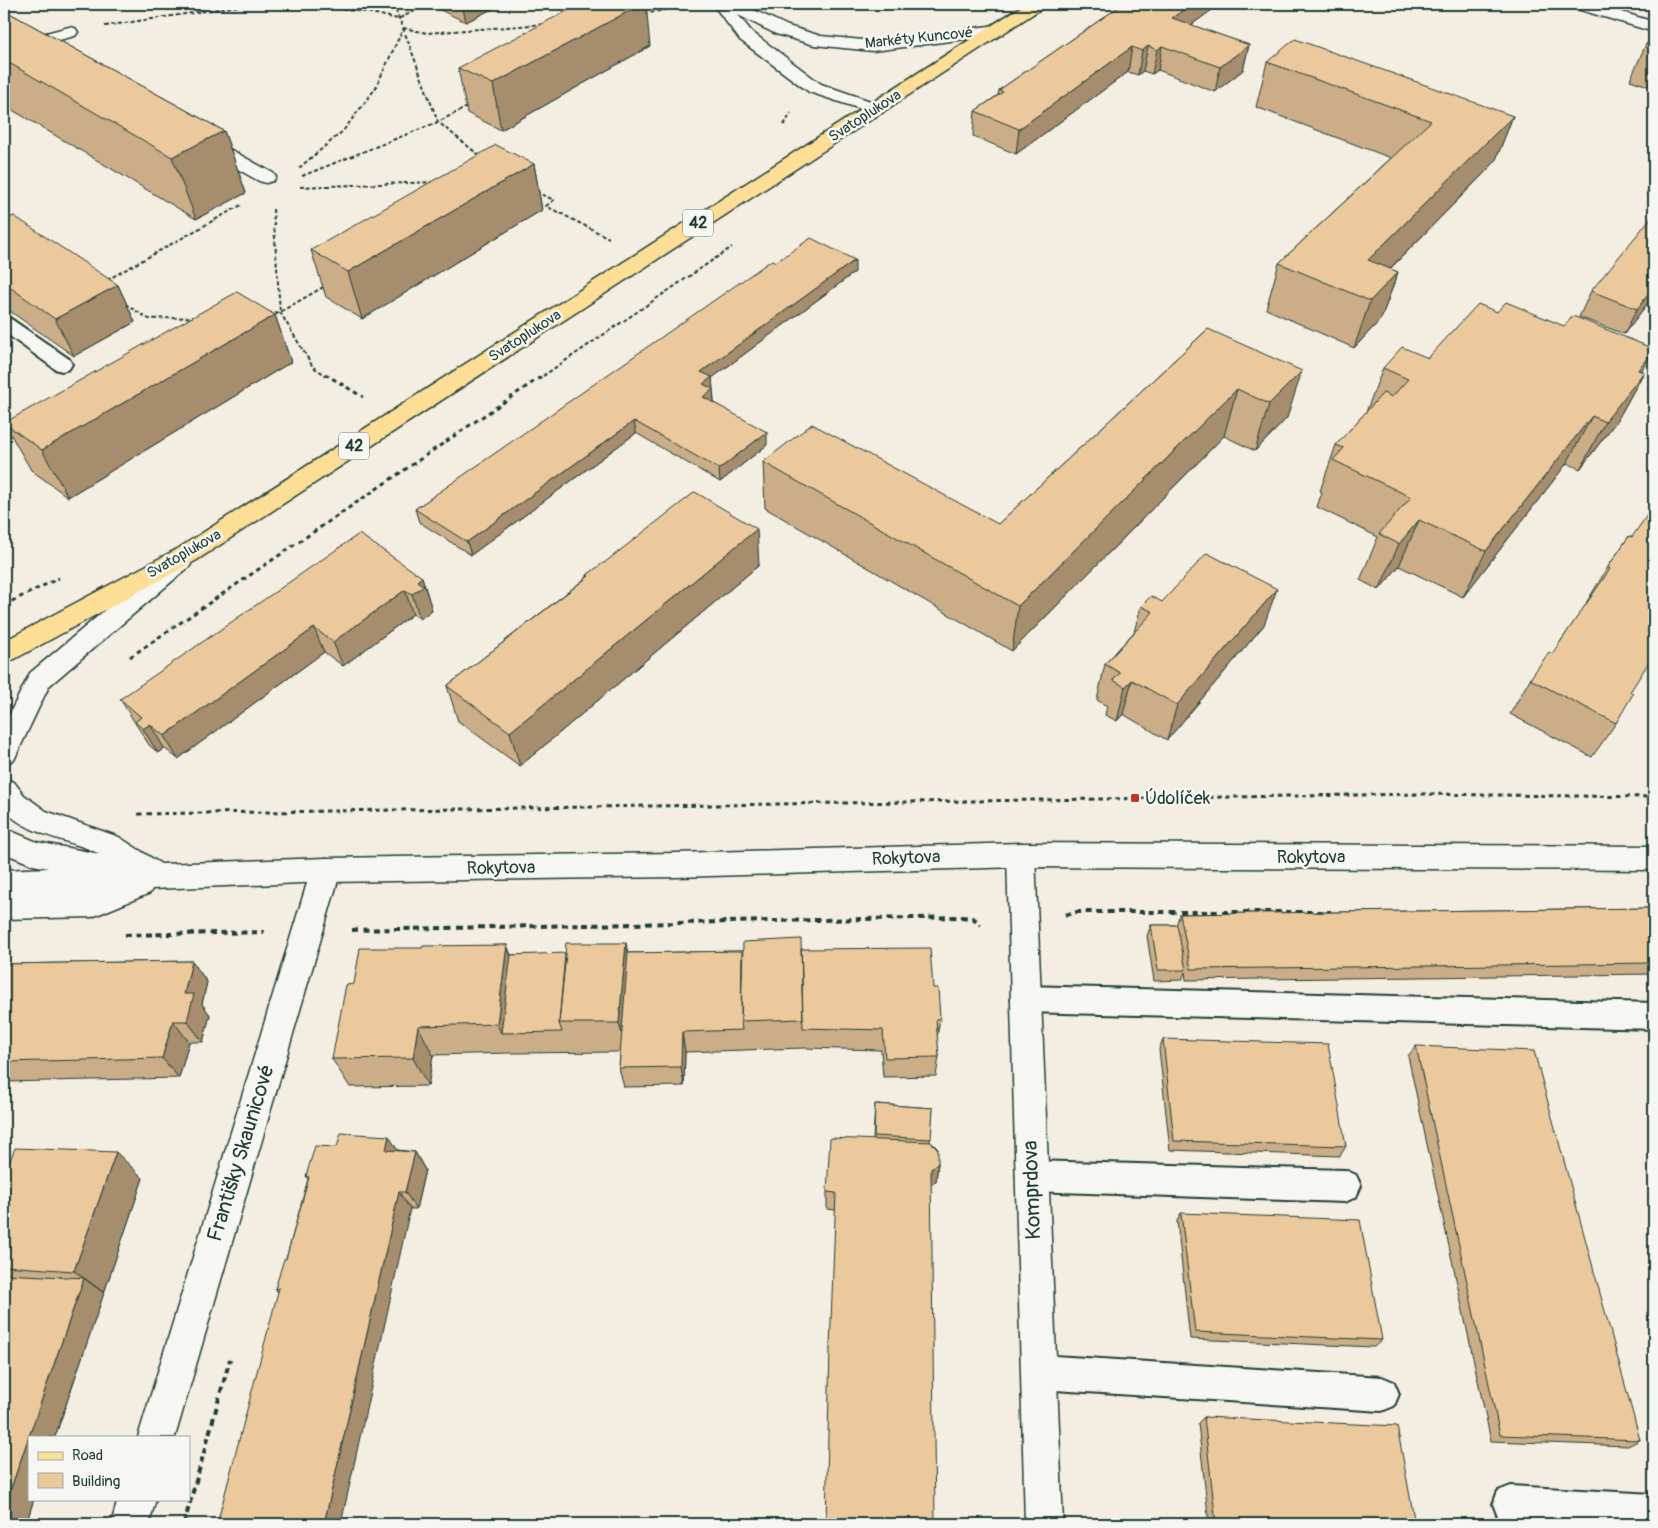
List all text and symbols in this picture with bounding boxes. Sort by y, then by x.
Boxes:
street label: Markéty Kuncové [864,23,974,53]
street label: Svatoplukova [825,86,905,146]
road number: 42 [683,210,713,237]
street label: Svatoplukova [485,306,565,366]
road number: 42 [339,432,369,460]
street label: Svatoplukova [144,525,224,583]
place label: Údolíček [1145,787,1211,810]
marker: Údolíček [1129,792,1141,804]
street label: Rokytova [871,845,941,871]
street label: Rokytova [1277,846,1345,869]
street label: Rokytova [466,856,536,880]
street label: Františky Skaunicové [201,1061,281,1245]
street label: Komprdova [1017,1140,1047,1240]
legend [28,1436,190,1500]
text: Road [72,1446,103,1465]
text: Building [72,1472,120,1491]

